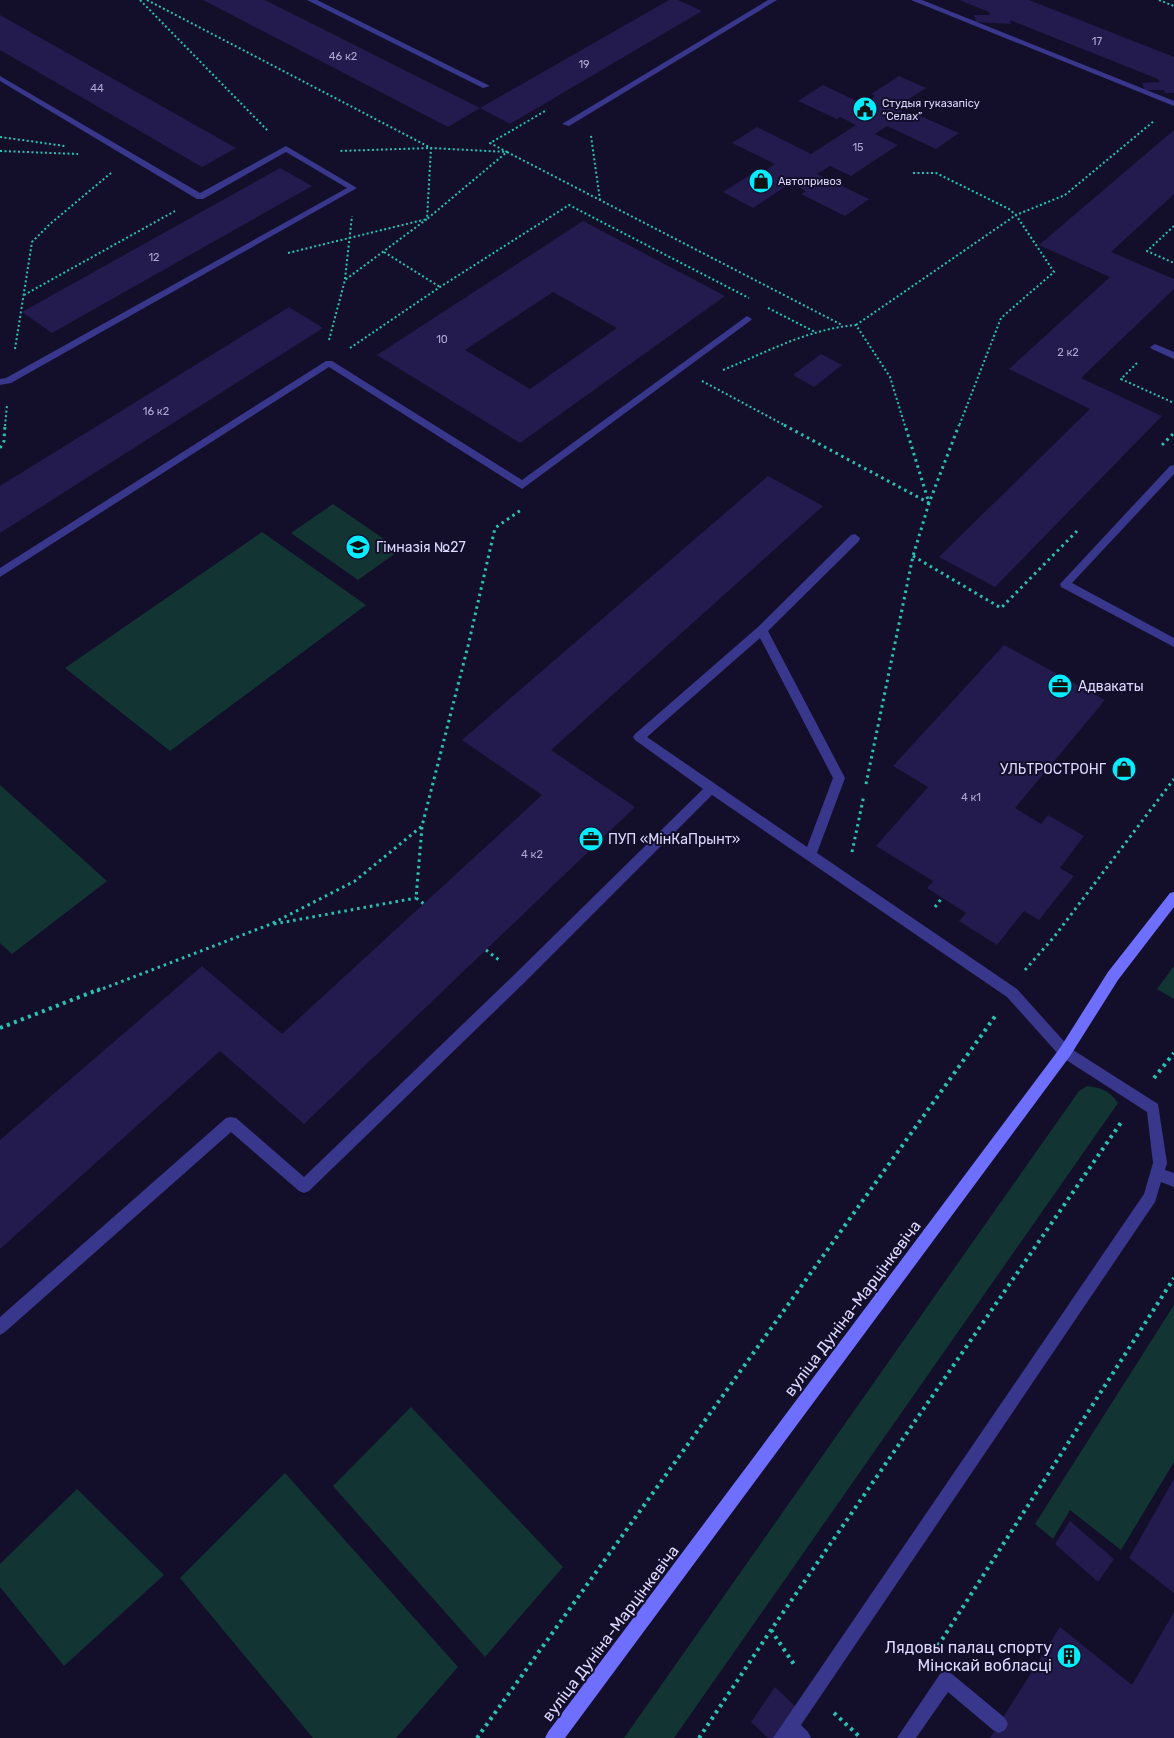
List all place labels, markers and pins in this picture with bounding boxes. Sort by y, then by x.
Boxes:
public building icon: Студыя гуказапісу “Селах” [852,96,878,122]
place label: Студыя гуказапісу “Селах” [882,97,980,123]
shop icon: Автопривоз [748,168,774,194]
place label: Автопривоз [778,175,842,188]
school or university icon: Гімназія №27 [345,534,371,560]
place label: Гімназія №27 [376,539,466,556]
office icon: Адвакаты [1047,673,1073,699]
place label: Адвакаты [1078,678,1144,695]
shop icon: УЛЬТРОСТРОНГ [1111,756,1137,782]
place label: УЛЬТРОСТРОНГ [1000,761,1107,778]
office icon: ПУП «МінКаПрынт» [578,826,604,852]
place label: ПУП «МінКаПрынт» [608,831,740,848]
place label: Лядовы палац спорту Мінскай вобласці [885,1638,1052,1675]
building icon: Лядовы палац спорту Мінскай вобласці [1056,1643,1082,1669]

